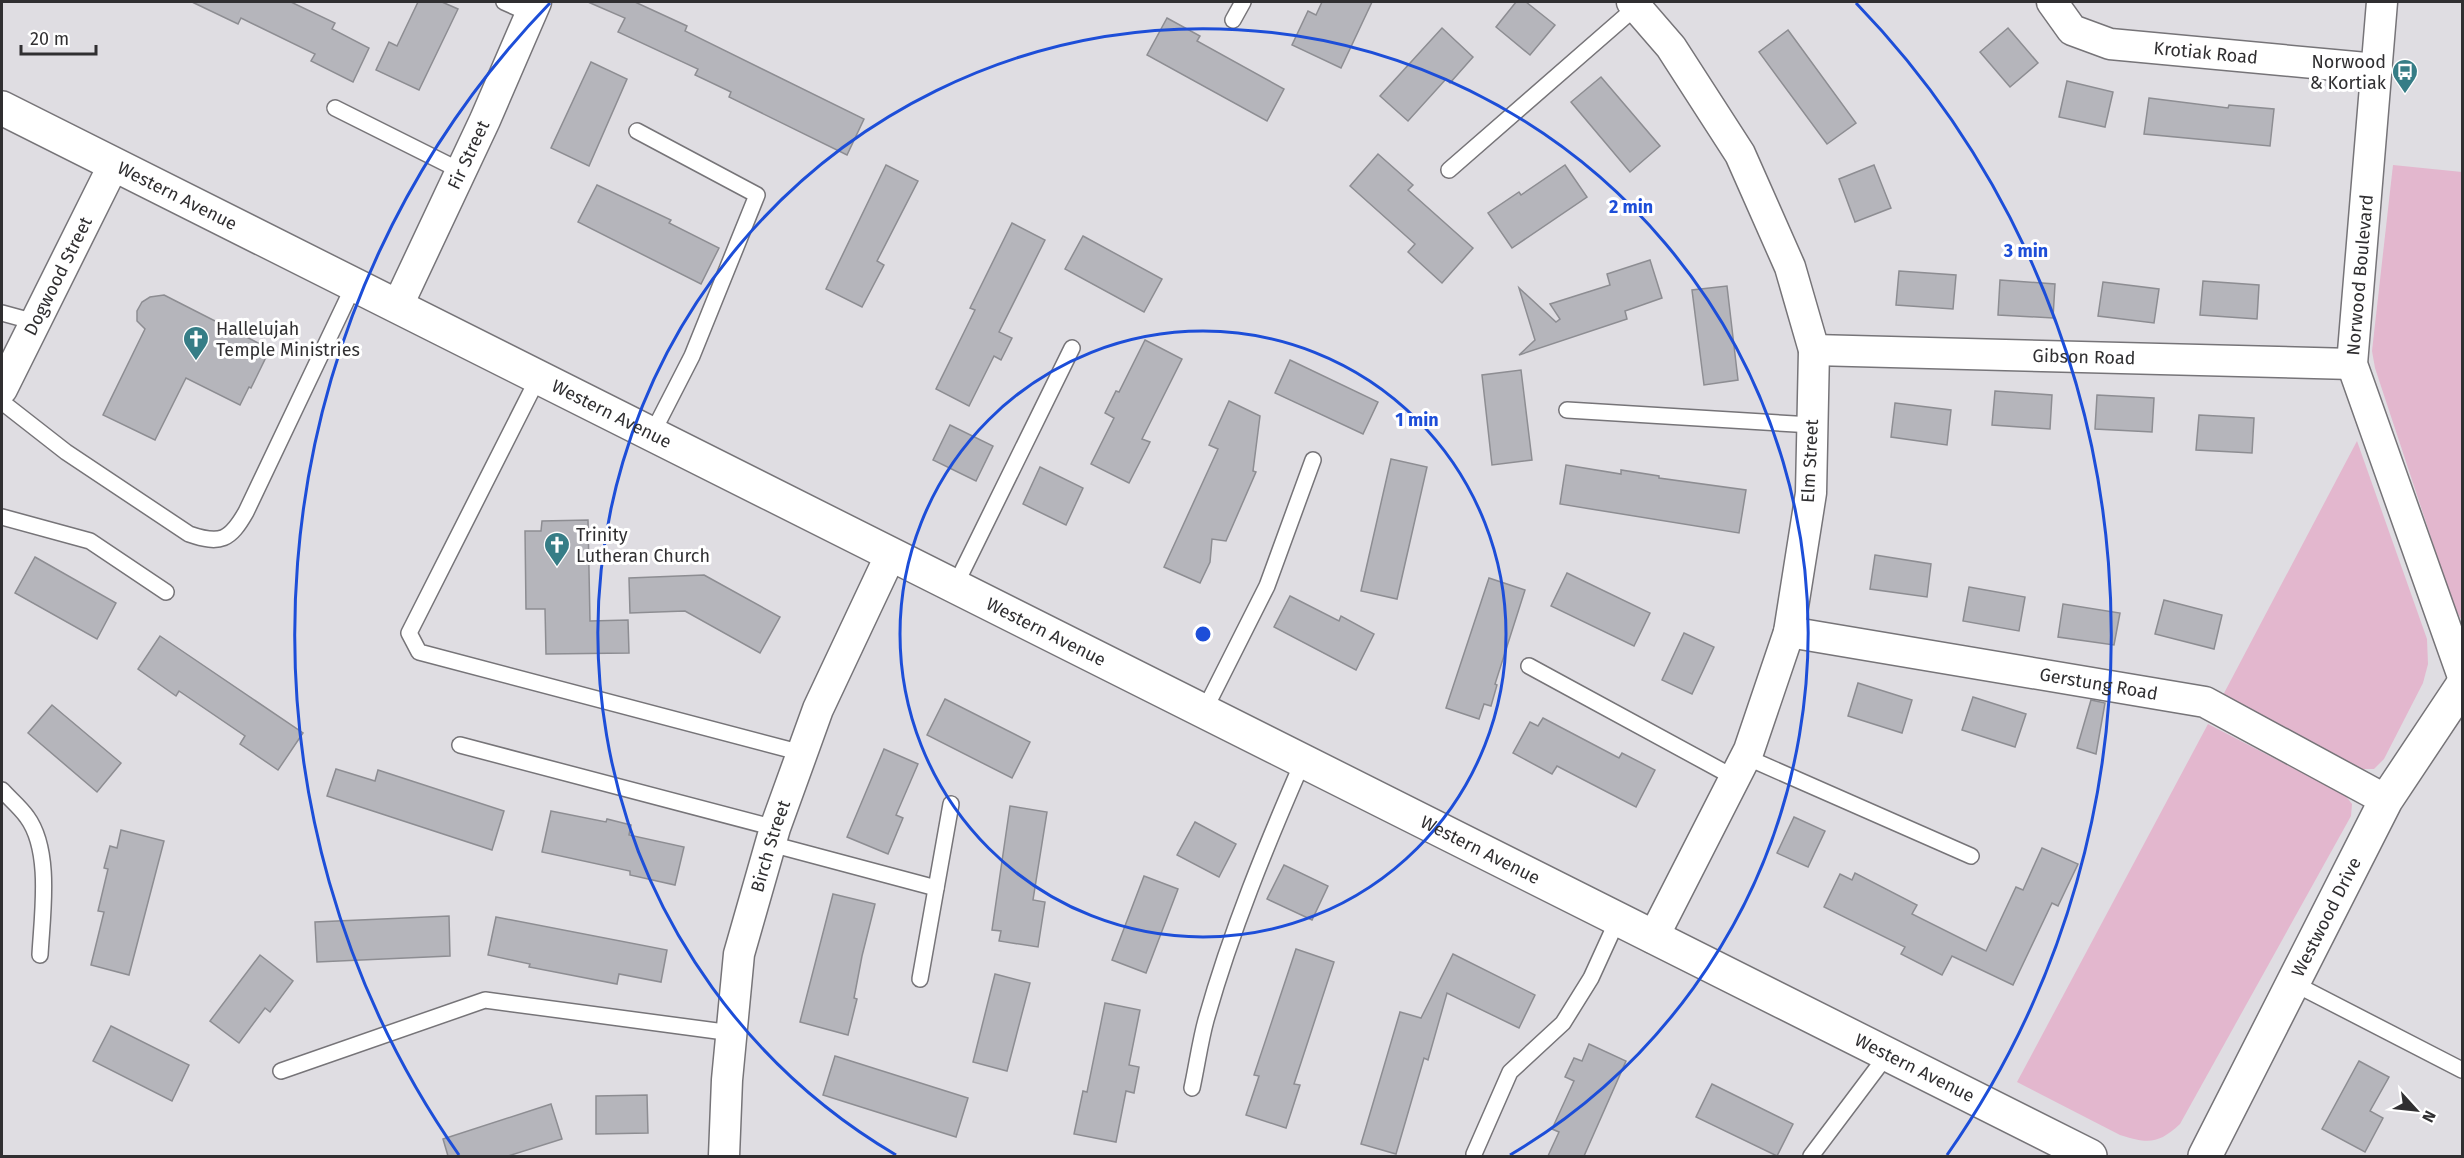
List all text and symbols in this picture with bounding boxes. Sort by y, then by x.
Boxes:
scale bar [21,18,96,56]
text: 20 m [30,28,69,50]
street label: Krotiak Road [2153,37,2259,69]
place label: Norwood & Kortiak [2310,51,2387,94]
bus stop icon: Norwood & Kortiak [2390,57,2420,95]
street label: Fir Street [443,116,494,193]
street label: Western Avenue [114,157,241,235]
street label: Norwood Boulevard [2342,194,2378,356]
text: 2 min [1609,196,1653,218]
street label: Dogwood Street [19,213,97,339]
text: 3 min [2003,240,2048,262]
place label: Hallelujah Temple Ministries [216,318,360,361]
church icon: Hallelujah Temple Ministries [181,324,211,362]
street label: Gibson Road [2032,345,2136,369]
street label: Western Avenue [548,375,675,453]
text: 1 min [1395,409,1439,431]
street label: Elm Street [1797,418,1823,503]
place label: Trinity Lutheran Church [576,524,710,567]
church icon: Trinity Lutheran Church [542,530,572,568]
street label: Western Avenue [982,593,1109,671]
centre of rings [1193,624,1213,644]
street label: Gerstung Road [2038,663,2159,705]
street label: Birch Street [746,797,795,895]
street label: Western Avenue [1417,811,1544,889]
street label: Westwood Drive [2287,854,2366,981]
street label: Western Avenue [1851,1029,1978,1107]
north arrow [2386,1080,2446,1140]
text: N [2418,1108,2440,1126]

